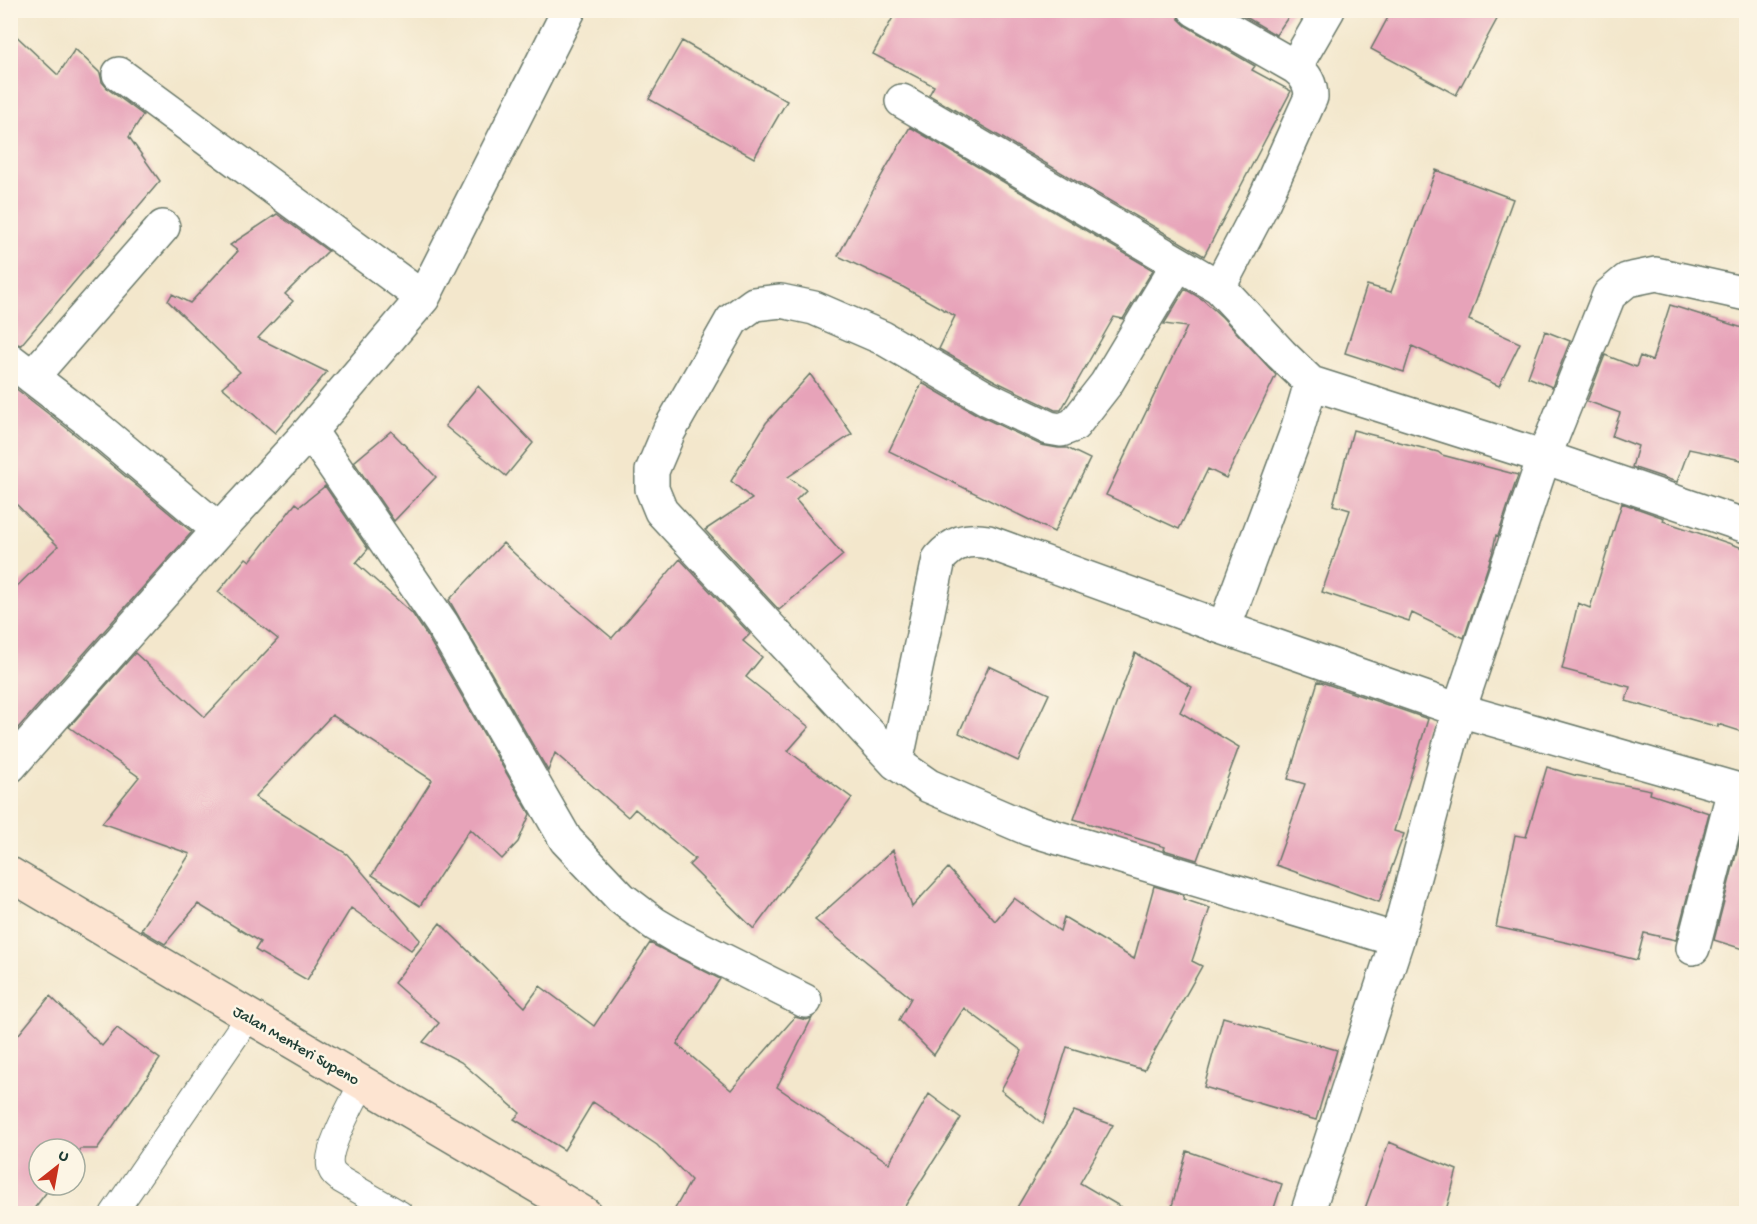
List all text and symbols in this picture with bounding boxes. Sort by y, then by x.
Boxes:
street label: Jalan Menteri Supeno [229,1003,362,1091]
north arrow [27,1137,87,1197]
text: U [54,1147,72,1168]

